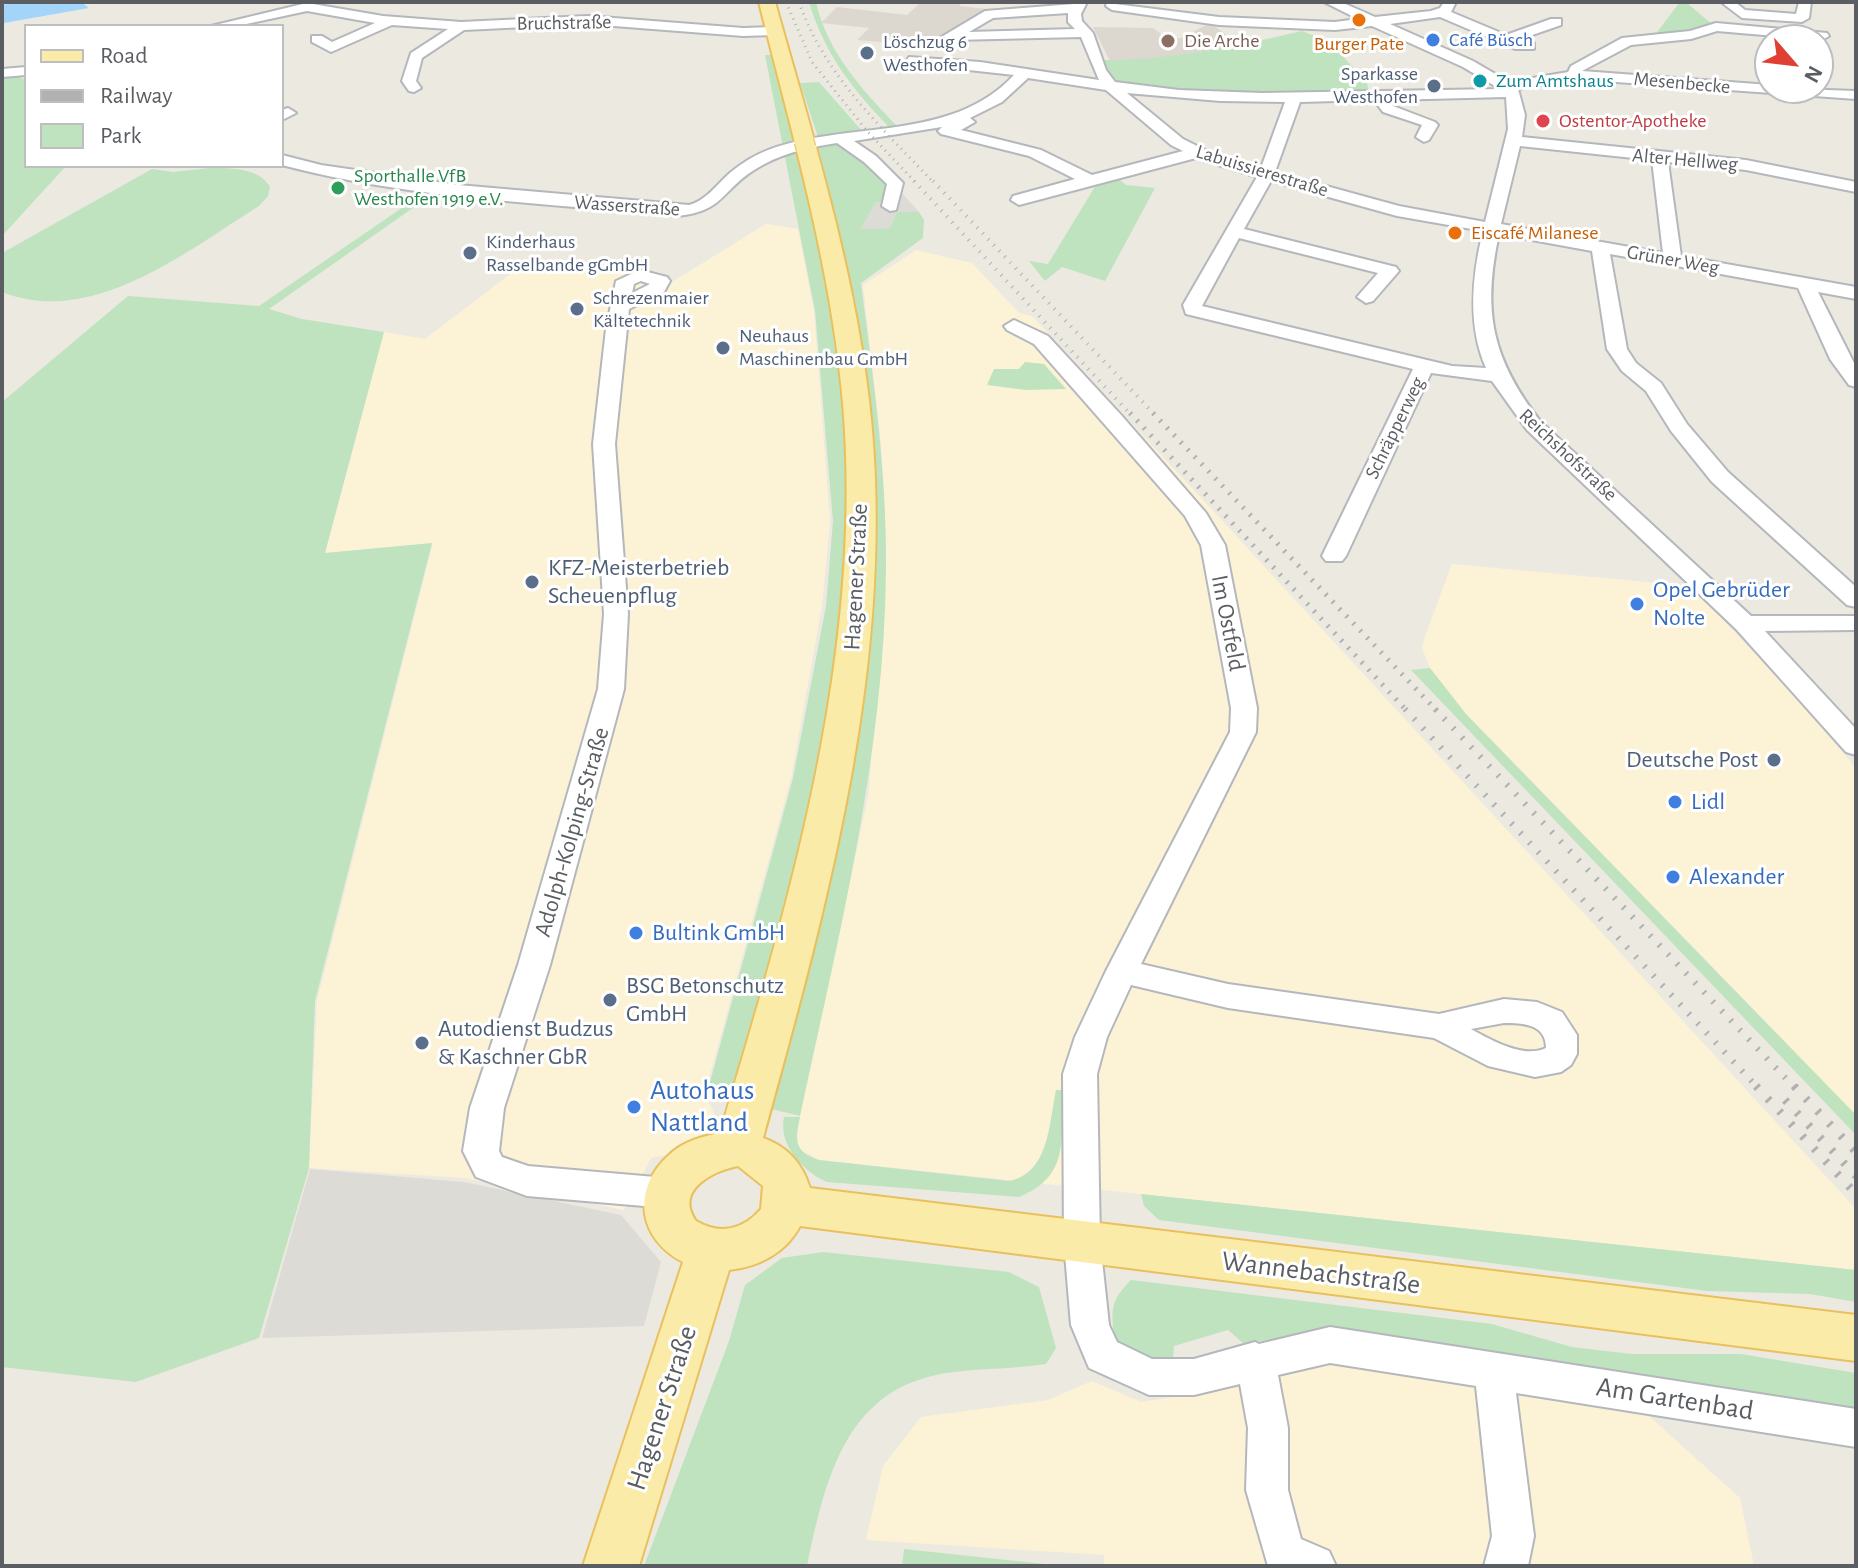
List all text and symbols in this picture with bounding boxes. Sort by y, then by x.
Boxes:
street label: Bruchstraße [516,10,612,36]
marker: Burger Pate [1350,11,1368,29]
legend [24,24,284,168]
north arrow [1754,24,1834,104]
place label: Café Büsch [1449,28,1533,52]
place label: Die Arche [1184,29,1259,53]
place label: Löschzug 6 Westhofen [883,30,968,77]
marker: Café Büsch [1424,31,1442,49]
marker: Die Arche [1159,32,1177,50]
place label: Burger Pate [1314,32,1404,56]
text: Road [100,44,148,68]
marker: Löschzug 6 Westhofen [858,44,876,62]
place label: Sparkasse Westhofen [1333,62,1418,109]
text: N [1800,62,1827,86]
street label: Mesenbecke [1633,67,1731,99]
place label: Zum Amtshaus [1496,69,1614,93]
marker: Zum Amtshaus [1471,72,1489,90]
marker: Sparkasse Westhofen [1425,77,1443,95]
text: Railway [100,84,172,108]
place label: Ostentor-Apotheke [1559,109,1707,133]
marker: Ostentor-Apotheke [1534,112,1552,130]
text: Park [100,124,141,148]
street label: Labuissierestraße [1193,139,1331,203]
street label: Alter Hellweg [1631,143,1739,177]
place label: Sporthalle VfB Westhofen 1919 e.V. [354,164,504,211]
marker: Sporthalle VfB Westhofen 1919 e.V. [329,179,347,197]
street label: Wasserstraße [573,190,681,222]
place label: Eiscafé Milanese [1471,221,1598,245]
marker: Eiscafé Milanese [1446,224,1464,242]
place label: Kinderhaus Rasselbande gGmbH [486,230,648,277]
street label: Grüner Weg [1625,240,1721,280]
marker: Kinderhaus Rasselbande gGmbH [461,244,479,262]
place label: Schrezenmaier Kältetechnik [593,286,709,333]
marker: Schrezenmaier Kältetechnik [568,300,586,318]
place label: Neuhaus Maschinenbau GmbH [739,324,908,371]
marker: Neuhaus Maschinenbau GmbH [714,339,732,357]
street label: Schräpperweg [1360,373,1430,483]
street label: Reichshofstraße [1514,403,1622,507]
street label: Hagener Straße [838,503,874,651]
place label: KFZ-Meisterbetrieb Scheuenpflug [548,554,729,610]
street label: Im Ostfeld [1205,572,1251,674]
marker: KFZ-Meisterbetrieb Scheuenpflug [523,573,541,591]
place label: Opel Gebrüder Nolte [1653,576,1790,632]
marker: Opel Gebrüder Nolte [1628,595,1646,613]
street label: Adolph-Kolping-Straße [528,724,616,940]
place label: Deutsche Post [1626,746,1758,774]
marker: Deutsche Post [1765,751,1783,769]
place label: Lidl [1691,788,1725,816]
marker: Lidl [1666,793,1684,811]
place label: Alexander [1689,863,1784,891]
marker: Alexander [1664,868,1682,886]
place label: Bultink GmbH [652,919,785,947]
marker: Bultink GmbH [627,924,645,942]
place label: BSG Betonschutz GmbH [626,972,784,1028]
marker: BSG Betonschutz GmbH [601,991,619,1009]
place label: Autodienst Budzus & Kaschner GbR [438,1015,613,1071]
marker: Autodienst Budzus & Kaschner GbR [413,1034,431,1052]
place label: Autohaus Nattland [650,1074,754,1140]
marker: Autohaus Nattland [625,1098,643,1116]
street label: Wannebachstraße [1220,1244,1422,1302]
street label: Hagener Straße [620,1321,704,1495]
street label: Am Gartenbad [1594,1370,1756,1428]

